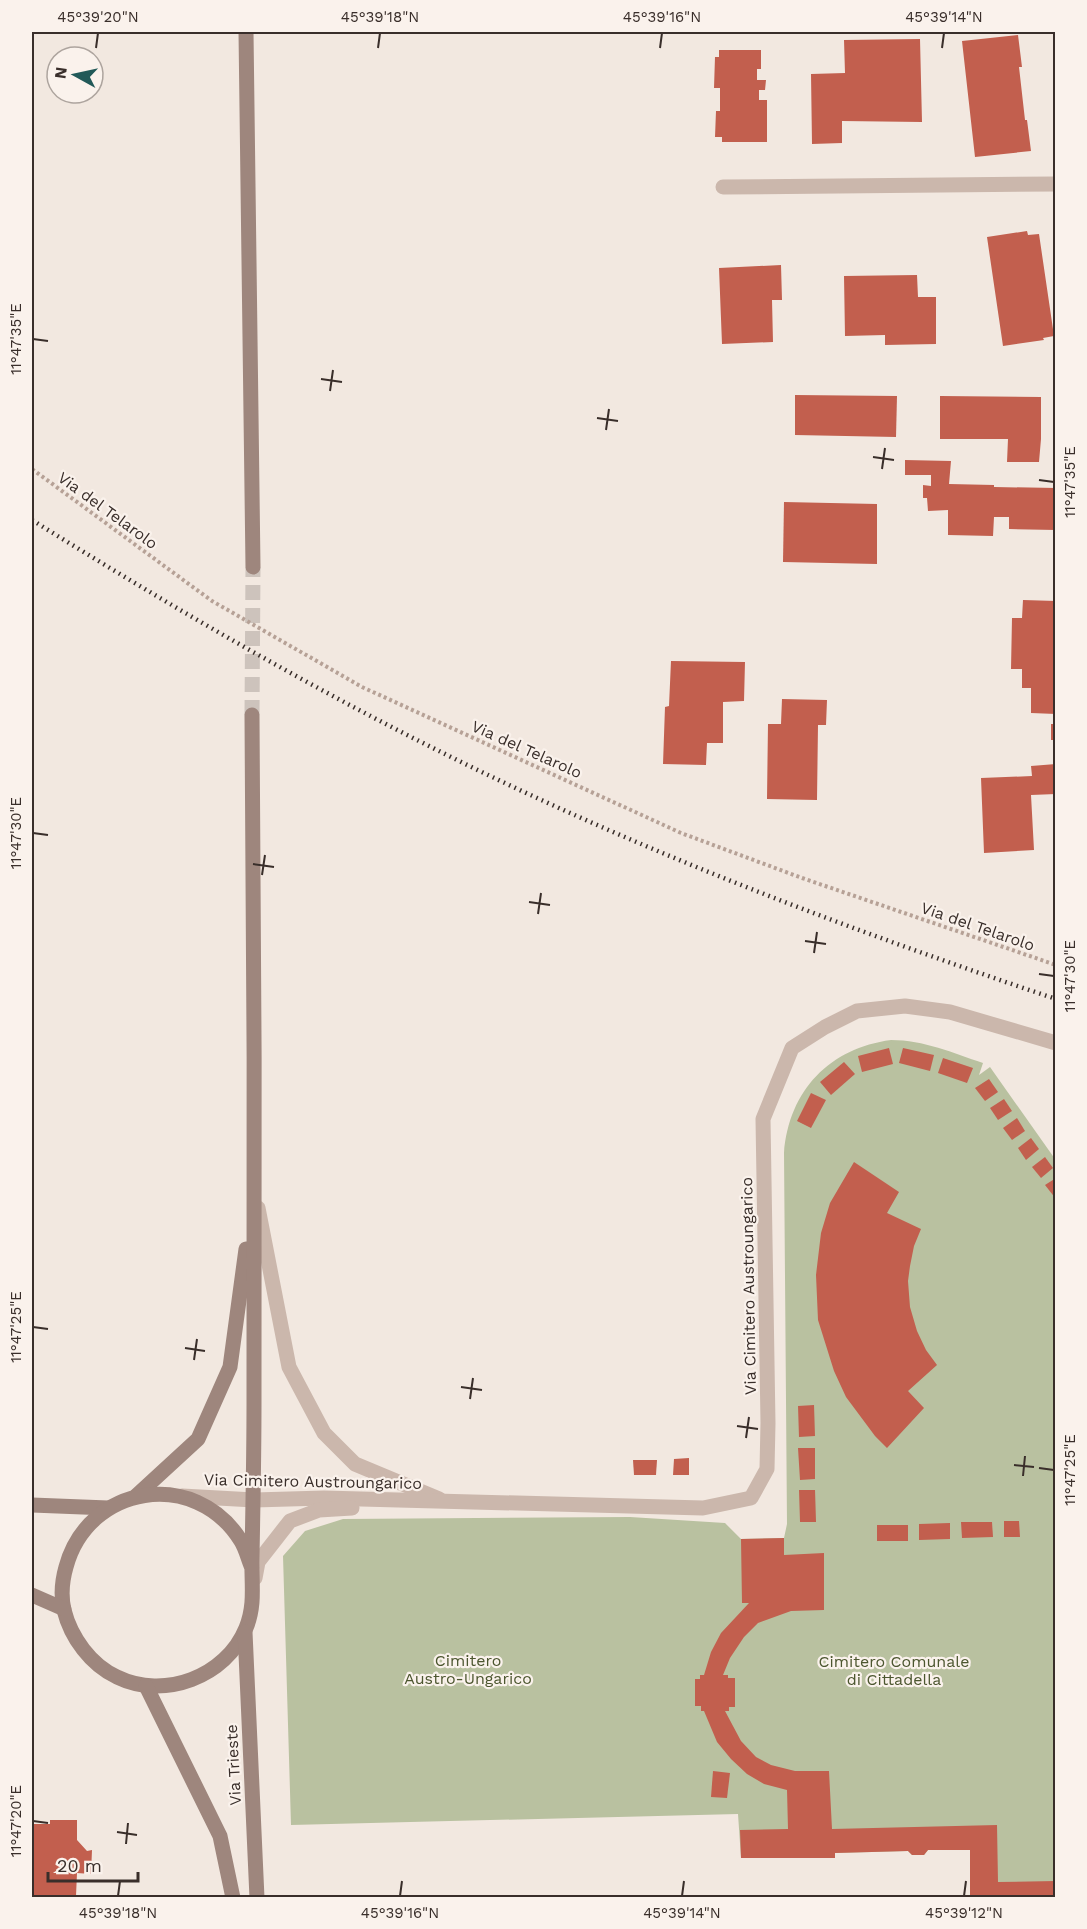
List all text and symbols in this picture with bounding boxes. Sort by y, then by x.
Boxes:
text: 45°39'20"N [57,8,139,26]
text: 45°39'18"N [341,8,419,26]
text: 45°39'16"N [623,8,701,26]
text: 45°39'14"N [905,8,983,26]
north arrow [45,45,105,105]
text: N [50,66,71,80]
text: 11°47'35"E [7,303,25,375]
text: 11°47'35"E [1061,446,1079,518]
street label: Via del Telarolo [54,468,161,553]
street label: Via del Telarolo [469,717,585,782]
text: 11°47'30"E [7,797,25,869]
street label: Via del Telarolo [919,898,1037,955]
text: 11°47'30"E [1061,940,1079,1012]
street label: Via Cimitero Austroungarico [737,1177,760,1395]
text: 11°47'25"E [7,1291,25,1363]
text: 11°47'25"E [1061,1434,1079,1506]
street label: Via Cimitero Austroungarico [204,1470,422,1493]
park label: Cimitero Austro-Ungarico [404,1651,532,1688]
park label: Cimitero Comunale di Cittadella [819,1652,969,1689]
street label: Via Trieste [222,1724,245,1806]
text: 11°47'20"E [7,1785,25,1857]
scale bar [48,1845,138,1883]
text: 20 m [57,1855,102,1876]
text: 45°39'18"N [79,1904,157,1922]
text: 45°39'16"N [361,1904,439,1922]
text: 45°39'14"N [643,1904,721,1922]
text: 45°39'12"N [925,1904,1003,1922]

